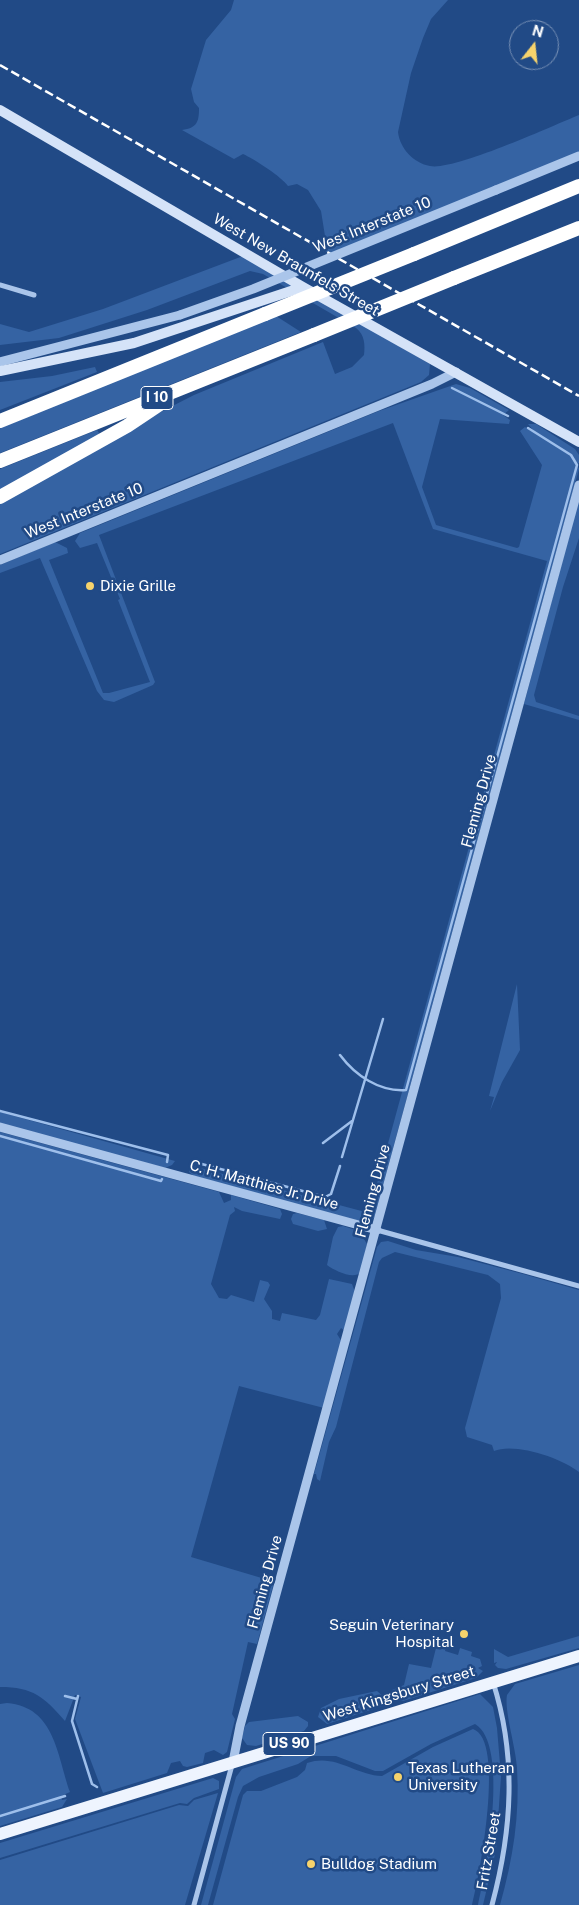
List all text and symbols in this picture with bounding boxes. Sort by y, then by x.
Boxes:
north arrow [509,20,559,70]
text: N [530,22,545,41]
street label: West Interstate 10 [310,193,434,257]
street label: West New Braunfels Street [210,210,382,320]
road number: I 10 [141,386,173,409]
street label: West Interstate 10 [22,479,146,543]
place label: Dixie Grille [100,577,176,595]
marker: Dixie Grille [84,580,96,592]
street label: Fleming Drive [458,752,500,850]
street label: Fleming Drive [352,1142,394,1240]
street label: C. H. Matthies Jr. Drive [188,1156,340,1214]
street label: Fleming Drive [244,1533,286,1631]
place label: Seguin Veterinary Hospital [329,1616,454,1651]
marker: Seguin Veterinary Hospital [458,1628,470,1640]
street label: West Kingsbury Street [321,1662,477,1726]
road number: US 90 [263,1732,315,1756]
place label: Texas Lutheran University [408,1759,514,1794]
marker: Texas Lutheran University [392,1771,404,1783]
street label: Fritz Street [473,1811,505,1891]
place label: Bulldog Stadium [321,1855,437,1873]
marker: Bulldog Stadium [305,1858,317,1870]

